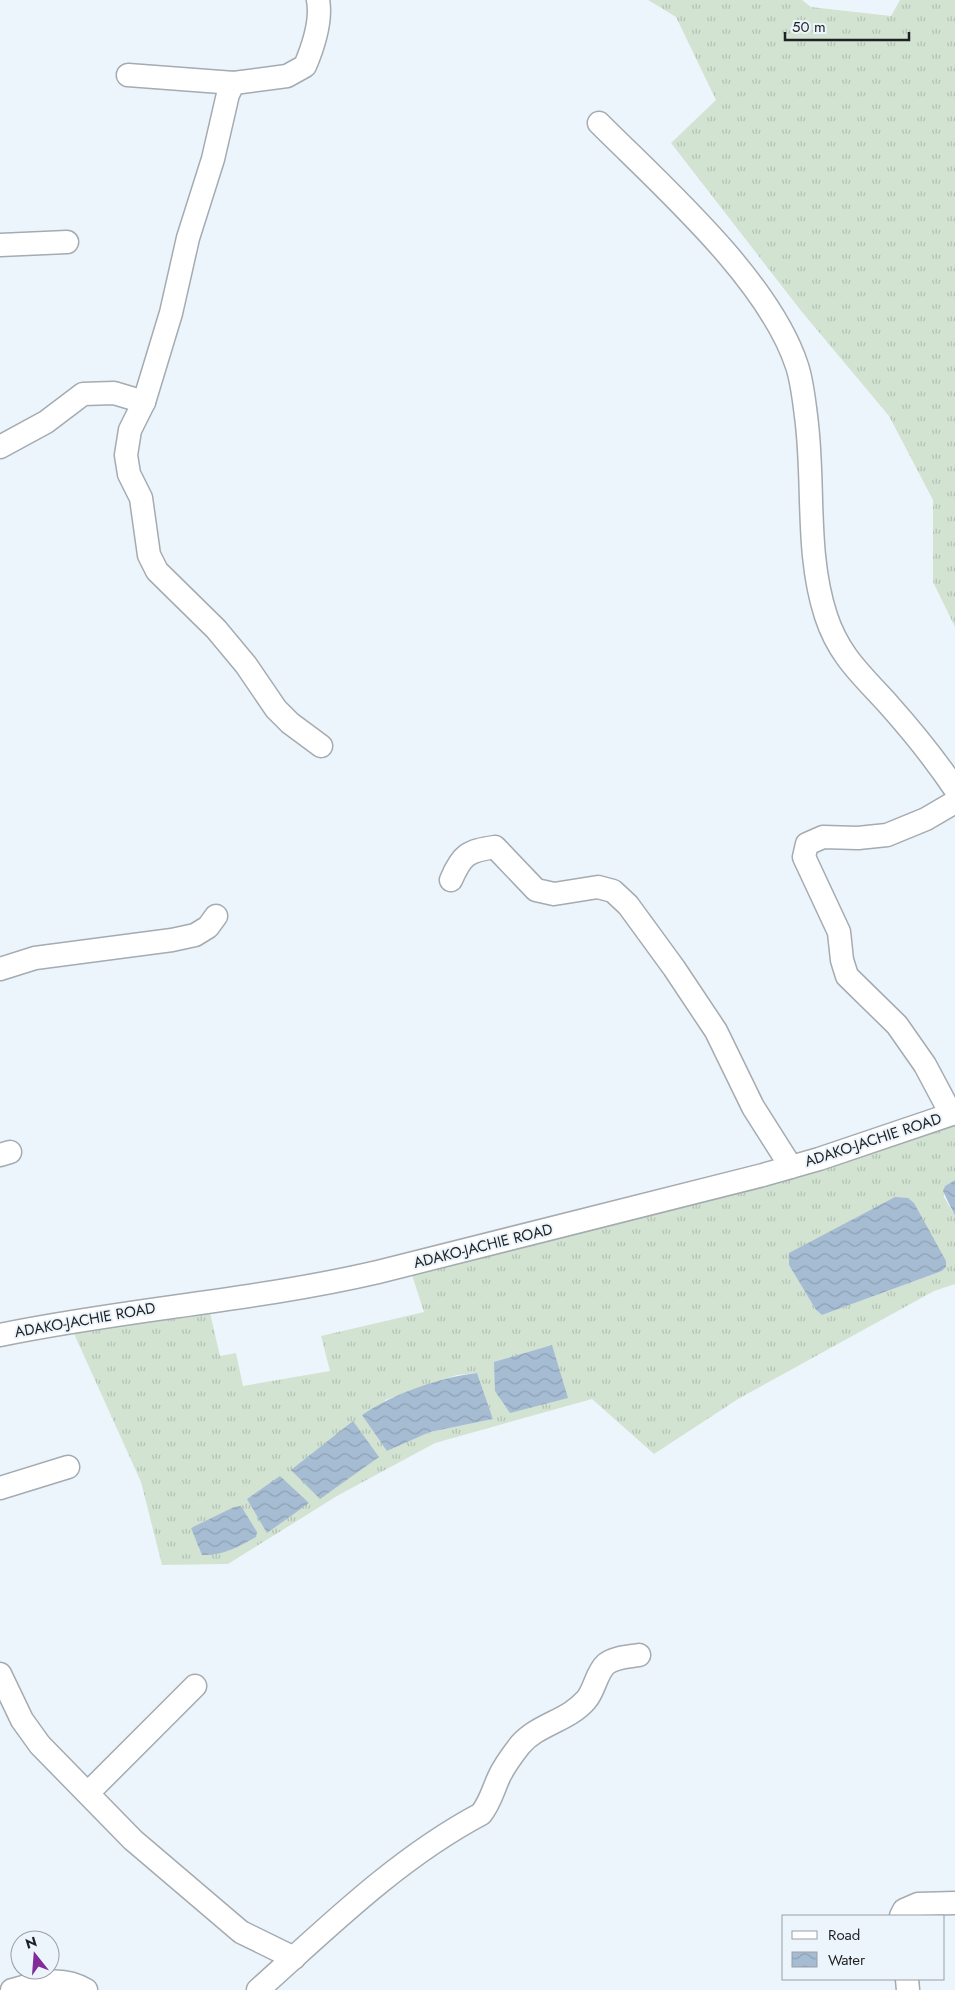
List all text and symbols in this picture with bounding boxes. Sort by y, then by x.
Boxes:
scale bar [785,10,909,42]
text: 50 m [792,16,826,38]
street label: ADAKO-JACHIE ROAD [802,1107,944,1173]
street label: ADAKO-JACHIE ROAD [411,1218,555,1274]
street label: ADAKO-JACHIE ROAD [13,1297,157,1343]
legend [782,1915,945,1980]
text: Road [828,1924,860,1946]
north arrow [10,1930,60,1980]
text: N [23,1931,39,1954]
text: Water [828,1949,866,1971]

